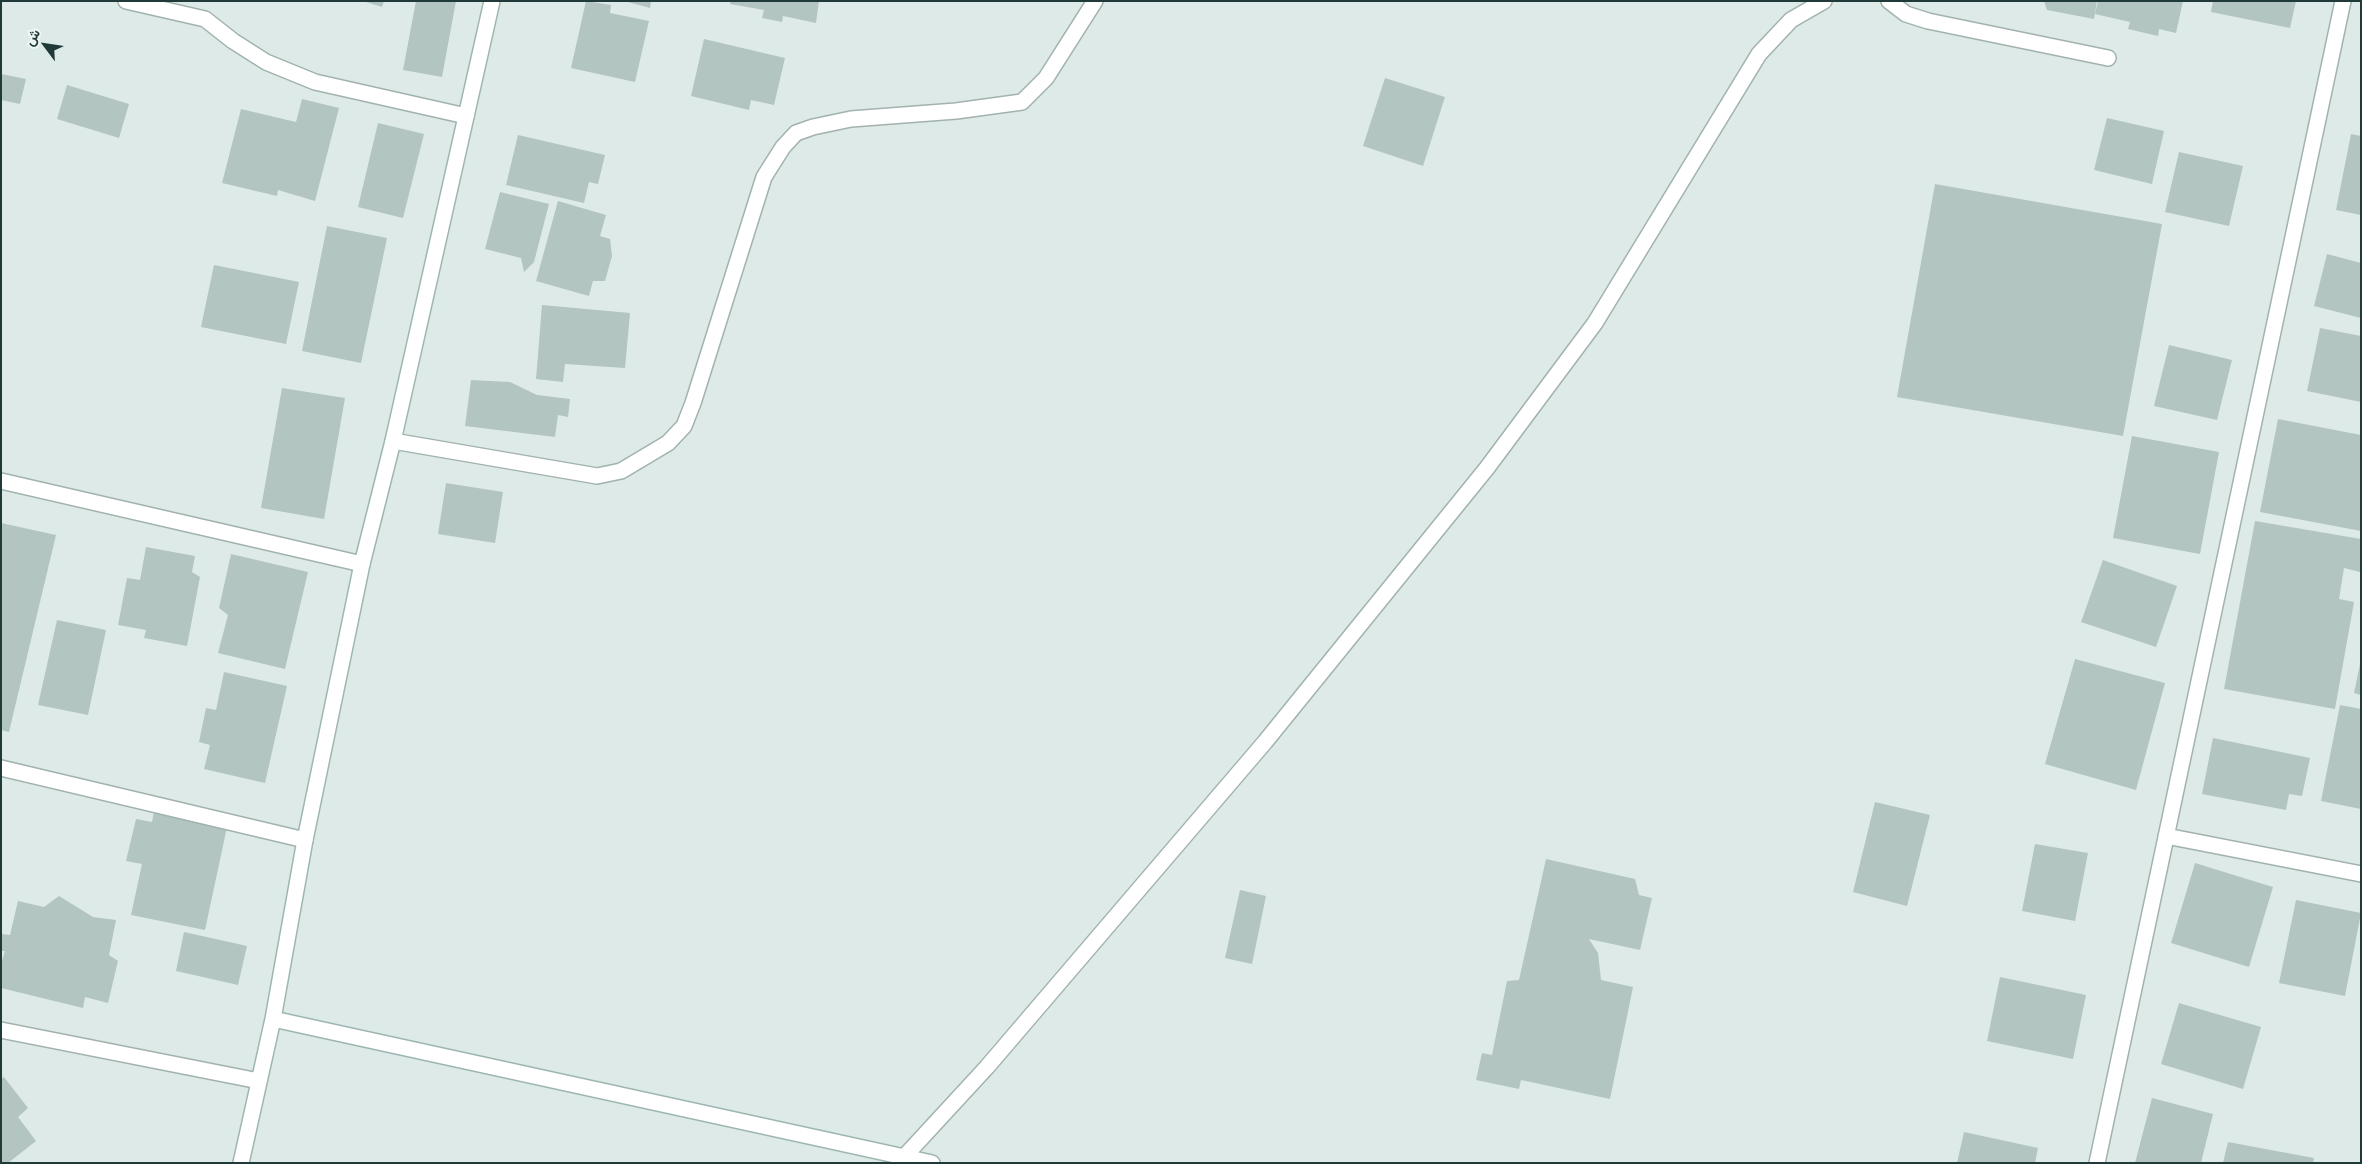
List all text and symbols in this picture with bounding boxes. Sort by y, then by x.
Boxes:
north arrow [20,20,70,70]
text: ش [21,26,43,49]

